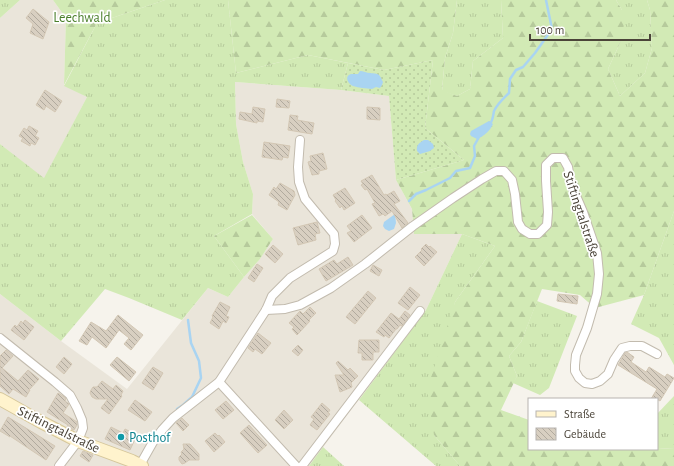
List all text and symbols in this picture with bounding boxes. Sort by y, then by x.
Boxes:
park label: Leechwald [53,11,111,25]
scale bar [530,16,650,42]
text: 100 m [536,24,564,36]
street label: Stiftingtalstraße [561,169,602,259]
legend [528,398,658,450]
street label: Stiftingtalstraße [15,404,102,456]
text: Straße [564,408,595,420]
text: Gebäude [564,428,606,440]
place label: Posthof [129,431,171,445]
marker: Posthof [116,432,126,442]

